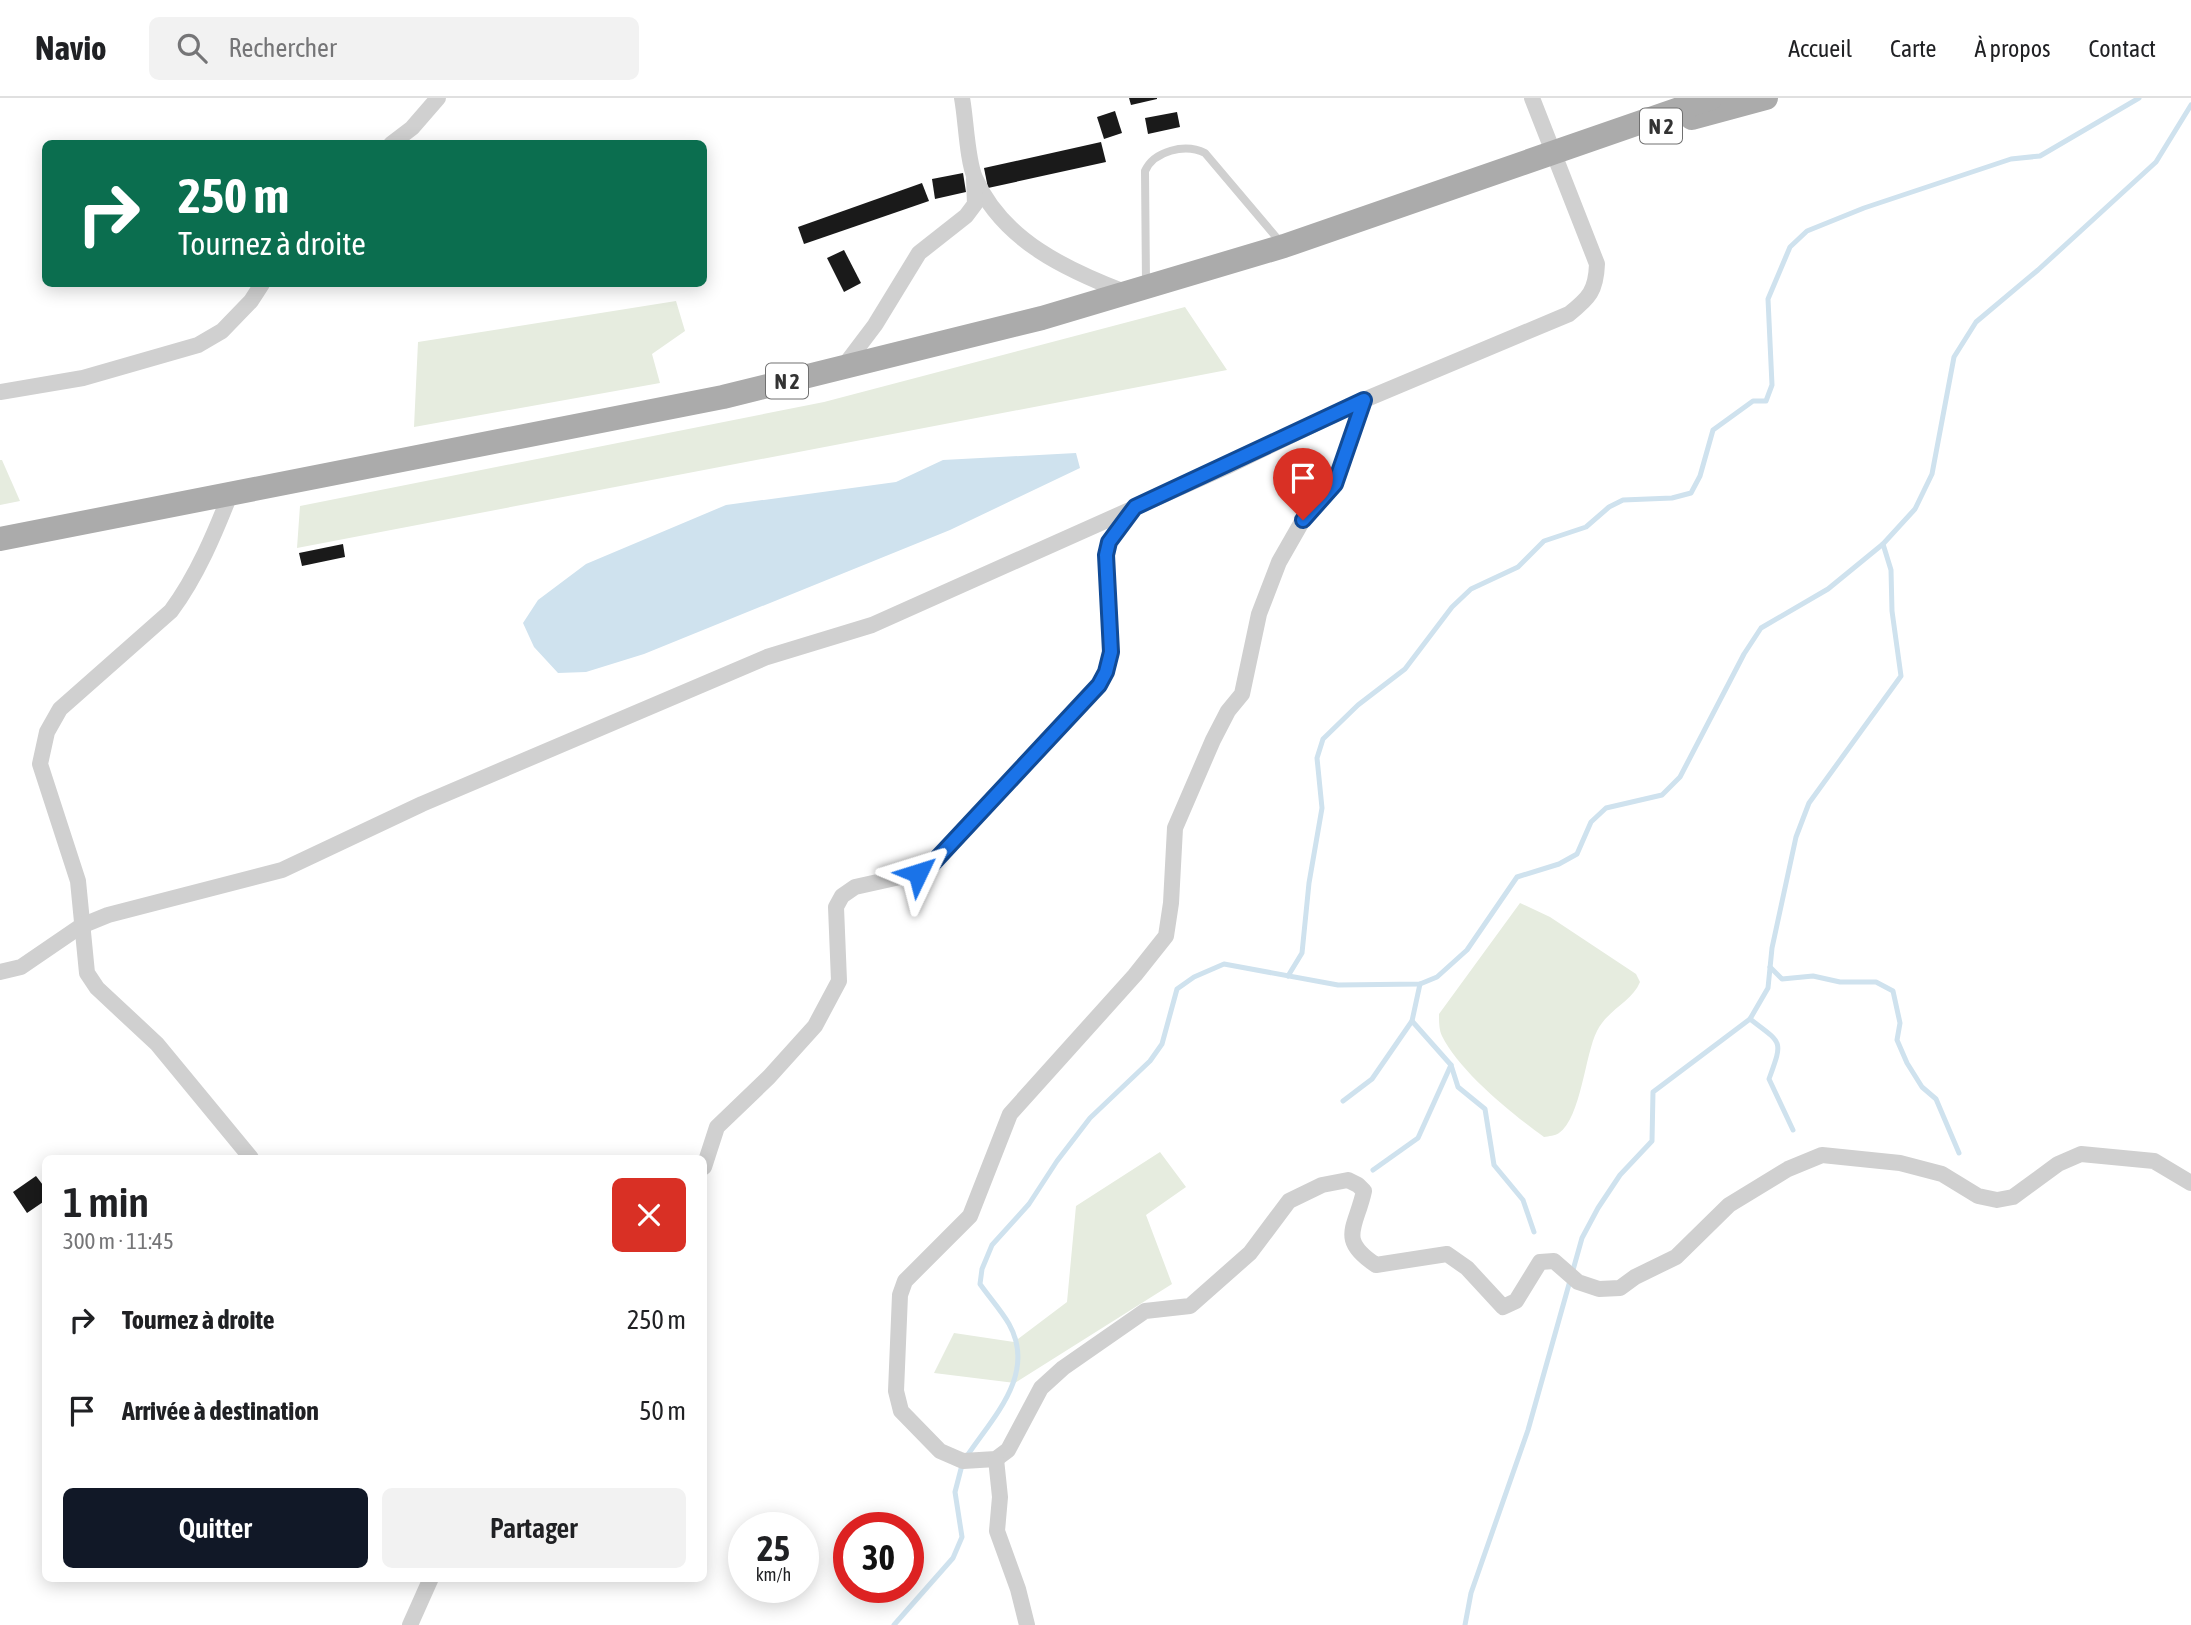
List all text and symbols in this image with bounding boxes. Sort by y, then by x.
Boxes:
search box [149,17,639,80]
text: Navio [35,29,107,67]
icon: search [173,29,211,67]
text: Rechercher [229,33,337,63]
text: Accueil [1788,35,1852,62]
text: Carte [1890,35,1936,62]
text: À propos [1974,35,2050,62]
text: Contact [2088,35,2156,62]
road number: N 2 [1640,108,1682,144]
text: 250 m [178,167,289,223]
icon: right [63,168,154,259]
text: Tournez à droite [178,225,366,262]
road number: N 2 [766,364,808,398]
pin [1273,448,1333,520]
icon: arrive [1284,459,1322,497]
position arrow [881,836,955,910]
text: 1 min [63,1178,149,1226]
button: close [612,1178,686,1252]
text: 300 m · 11:45 [63,1228,174,1254]
icon: right [63,1301,101,1339]
text: Tournez à droite [122,1305,275,1335]
text: 250 m [627,1305,686,1335]
icon: arrive [63,1392,101,1430]
text: Arrivée à destination [122,1396,319,1426]
text: 50 m [639,1396,686,1426]
button: Quitter [63,1488,368,1568]
button: Partager [382,1488,686,1568]
speed limit sign: 30 [833,1512,924,1603]
text: 25 [757,1528,790,1568]
text: km/h [756,1564,791,1585]

